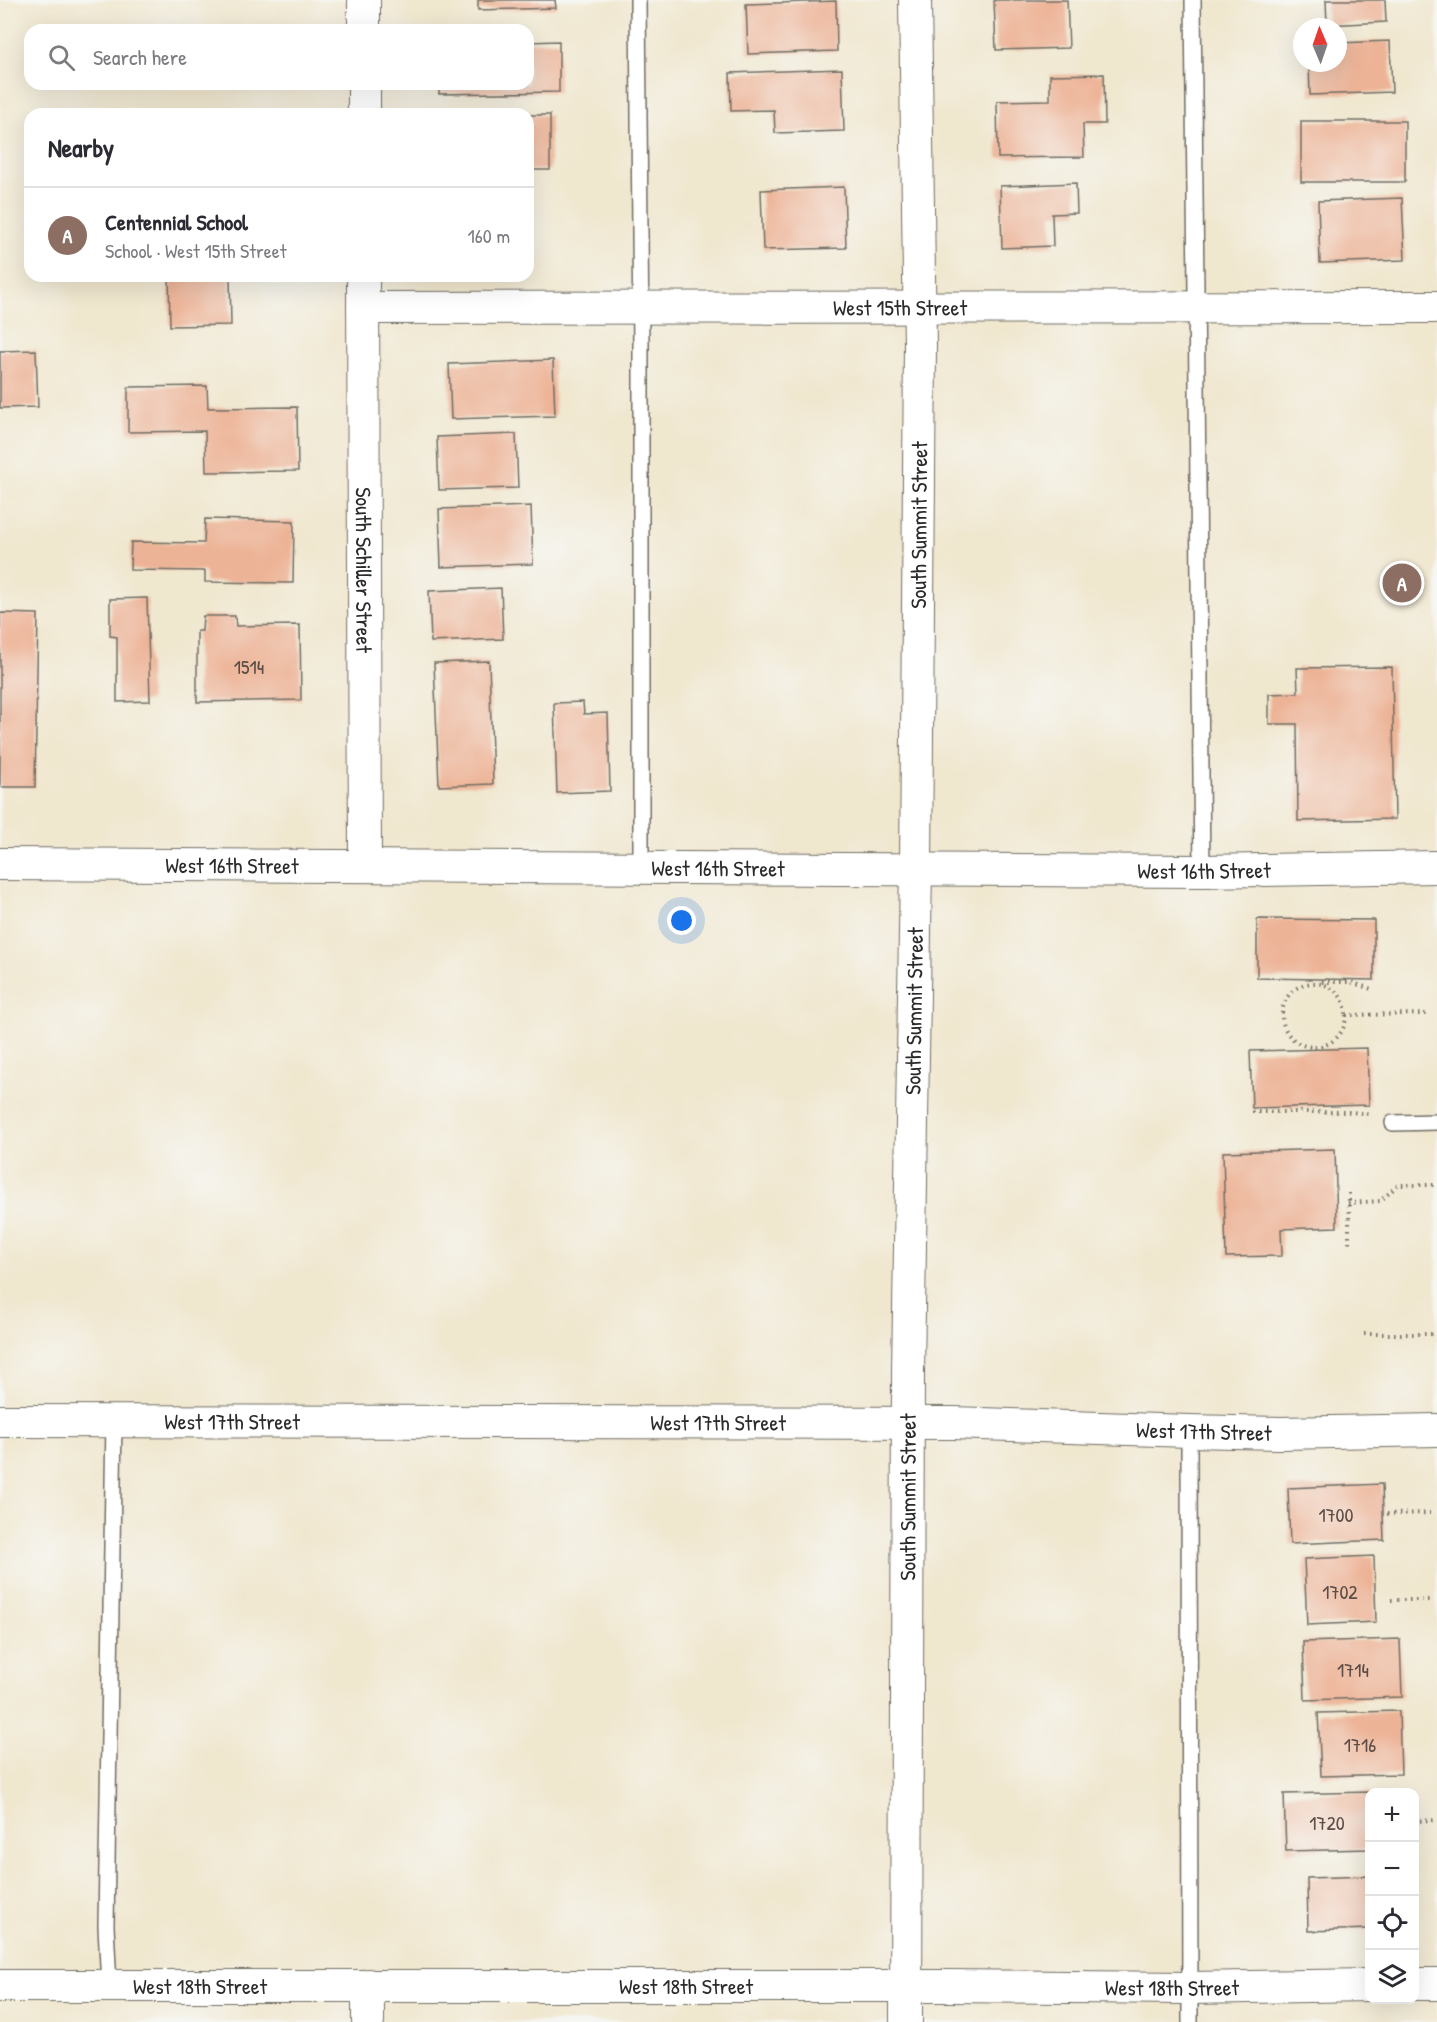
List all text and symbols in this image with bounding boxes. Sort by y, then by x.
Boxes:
north arrow [1293,18,1347,72]
search box [24,24,534,90]
icon: search [45,41,78,74]
text: Search here [93,42,187,72]
text: Nearby [48,130,114,165]
text: Centennial School [105,207,248,237]
text: A [63,222,72,249]
text: 160 m [468,222,510,249]
text: School · West 15th Street [105,237,287,264]
street label: West 15th Street [833,292,967,323]
street label: South Summit Street [903,441,934,609]
street label: South Schiller Street [349,487,379,653]
pin: A [1382,560,1422,606]
house number: 1514 [234,653,264,680]
street label: West 16th Street [165,850,299,881]
street label: West 16th Street [651,853,785,884]
street label: West 16th Street [1137,855,1271,886]
your location [667,906,696,935]
street label: South Summit Street [897,927,930,1095]
street label: West 17th Street [164,1406,300,1437]
street label: West 17th Street [650,1407,786,1438]
street label: South Summit Street [892,1413,923,1581]
street label: West 17th Street [1136,1414,1272,1448]
house number: 1700 [1318,1501,1354,1528]
house number: 1702 [1322,1578,1358,1605]
house number: 1714 [1337,1656,1369,1683]
house number: 1716 [1344,1731,1376,1758]
map controls [1365,1788,1419,2004]
button: + [1365,1788,1419,1842]
house number: 1720 [1309,1809,1345,1836]
button: − [1365,1842,1419,1896]
button: locate [1365,1896,1419,1950]
button: layers [1365,1950,1419,2004]
street label: West 18th Street [133,1971,268,2001]
street label: West 18th Street [619,1971,754,2001]
street label: West 18th Street [1105,1972,1240,2003]

